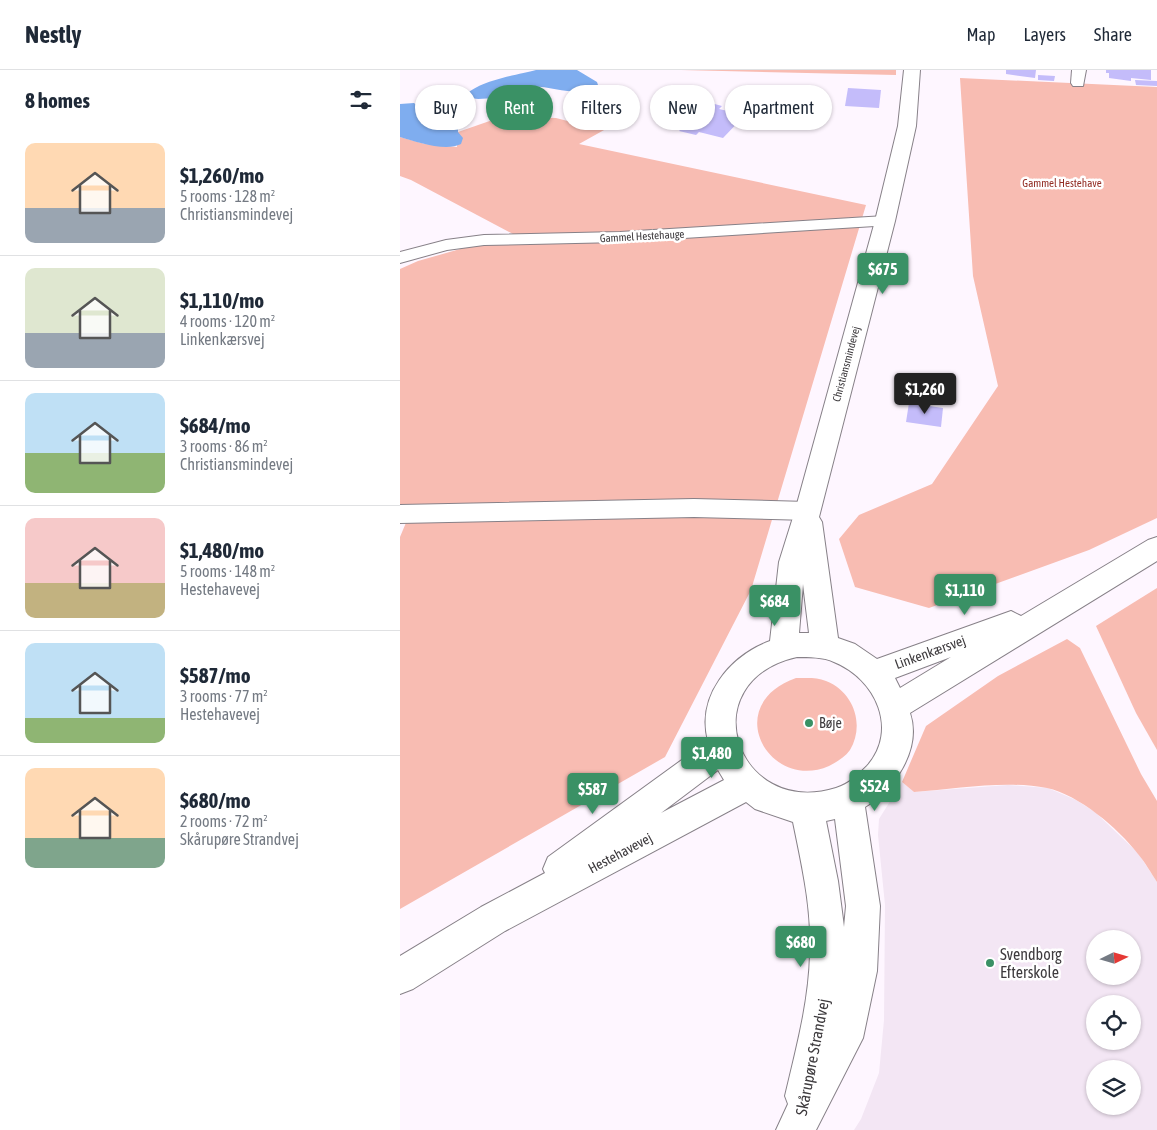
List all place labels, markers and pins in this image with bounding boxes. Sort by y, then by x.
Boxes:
pin: $675 [853,252,913,295]
pin: $1,260 [884,372,966,415]
pin: $1,110 [924,574,1006,616]
pin: $684 [745,584,805,627]
place label: Bøje [819,715,842,731]
marker: Bøje [803,717,815,729]
pin: $1,480 [671,736,753,779]
pin: $524 [845,770,905,812]
pin: $587 [563,772,623,815]
pin: $680 [771,926,831,968]
place label: Svendborg Efterskole [1000,945,1062,981]
marker: Svendborg Efterskole [984,957,996,969]

